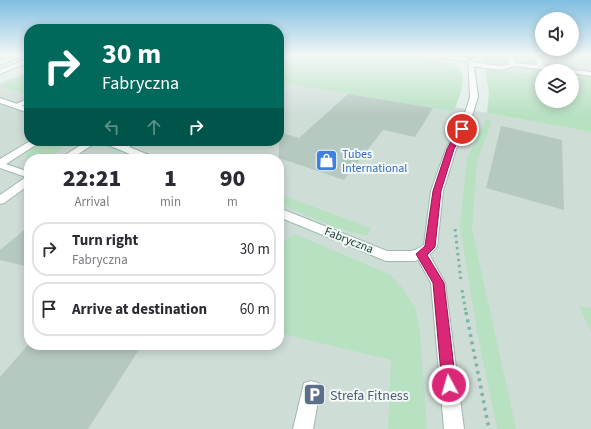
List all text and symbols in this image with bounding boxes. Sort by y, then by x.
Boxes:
map controls [535,12,579,108]
button: sound [535,12,579,56]
text: 30 m [102,34,161,74]
icon: right [36,40,88,92]
button: layers [535,64,579,108]
text: Fabryczna [102,71,179,96]
pin [445,112,479,146]
icon: left [101,116,123,138]
icon: ahead [143,116,165,138]
icon: right [185,116,207,138]
icon: arrive [451,118,473,140]
place label: Tubes International [342,146,407,177]
shop icon: Tubes International [313,148,339,174]
text: 22:21 [63,161,121,196]
text: 1 [164,161,177,196]
text: 90 [220,161,245,196]
text: Arrival [75,193,109,211]
text: min [160,193,181,211]
text: m [227,193,238,211]
street label: Fabryczna [322,223,376,258]
text: Turn right [72,230,138,251]
icon: right [38,238,60,260]
text: 30 m [240,239,270,260]
text: Fabryczna [72,251,128,269]
icon: arrive [38,298,60,320]
text: Arrive at destination [72,299,207,320]
text: 60 m [240,299,270,320]
position arrow [428,364,470,406]
parking icon: Strefa Fitness [301,382,327,408]
place label: Strefa Fitness [330,386,409,406]

